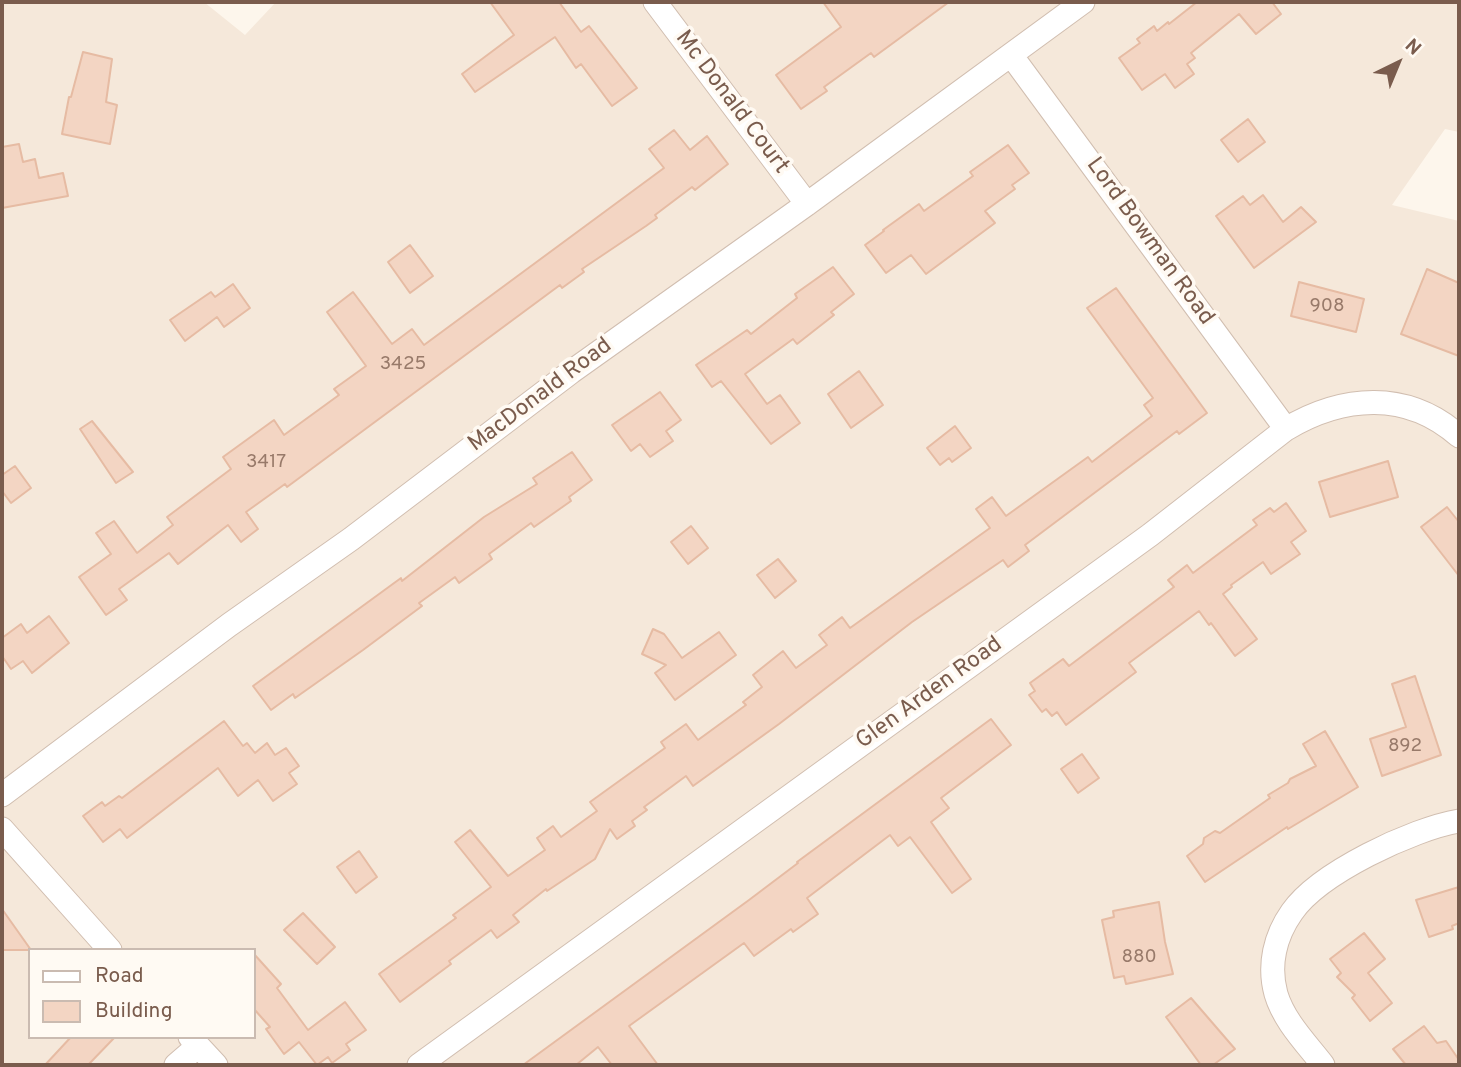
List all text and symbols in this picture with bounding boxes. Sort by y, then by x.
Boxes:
street label: Mc Donald Court [668,26,794,180]
north arrow [1363,28,1433,98]
text: N [1399,34,1425,61]
street label: Lord Bowman Road [1079,153,1219,331]
house number: 908 [1310,296,1344,318]
street label: MacDonald Road [464,333,618,459]
house number: 3425 [380,354,426,376]
house number: 3417 [246,452,286,474]
street label: Glen Arden Road [852,632,1008,756]
house number: 892 [1388,736,1422,758]
house number: 880 [1121,947,1157,969]
legend [28,948,256,1039]
text: Road [95,963,144,990]
text: Building [95,998,173,1025]

